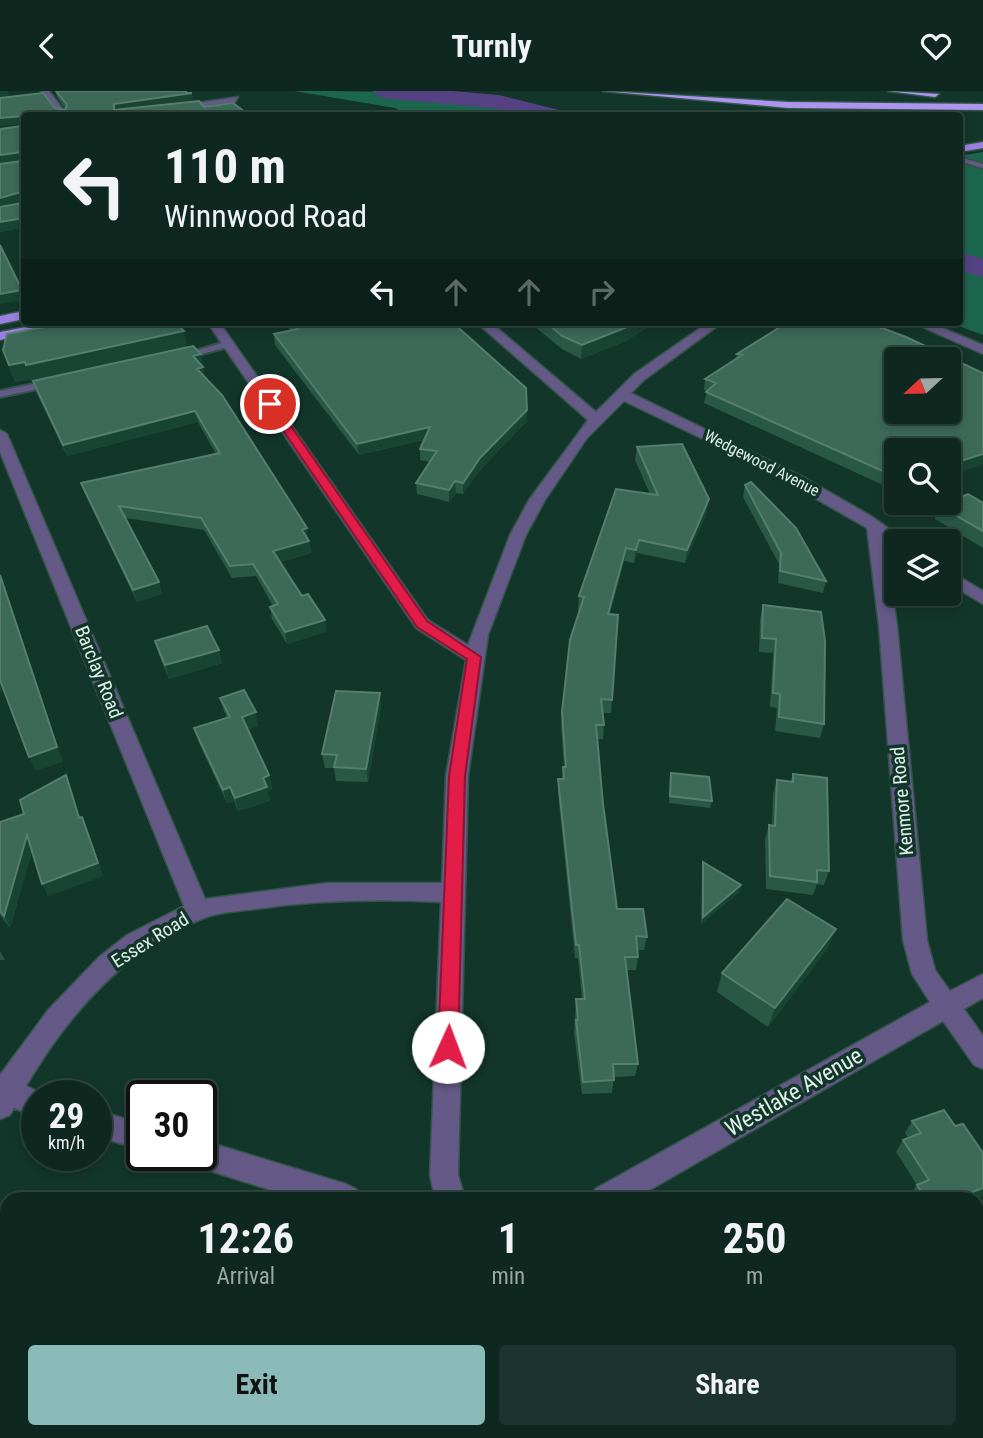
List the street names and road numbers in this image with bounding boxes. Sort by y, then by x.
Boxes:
street label: Wedgewood Avenue [701,426,823,500]
street label: Barclay Road [70,622,128,722]
street label: Kenmore Road [886,746,918,856]
street label: Essex Road [107,907,193,973]
street label: Westlake Avenue [721,1042,867,1142]

